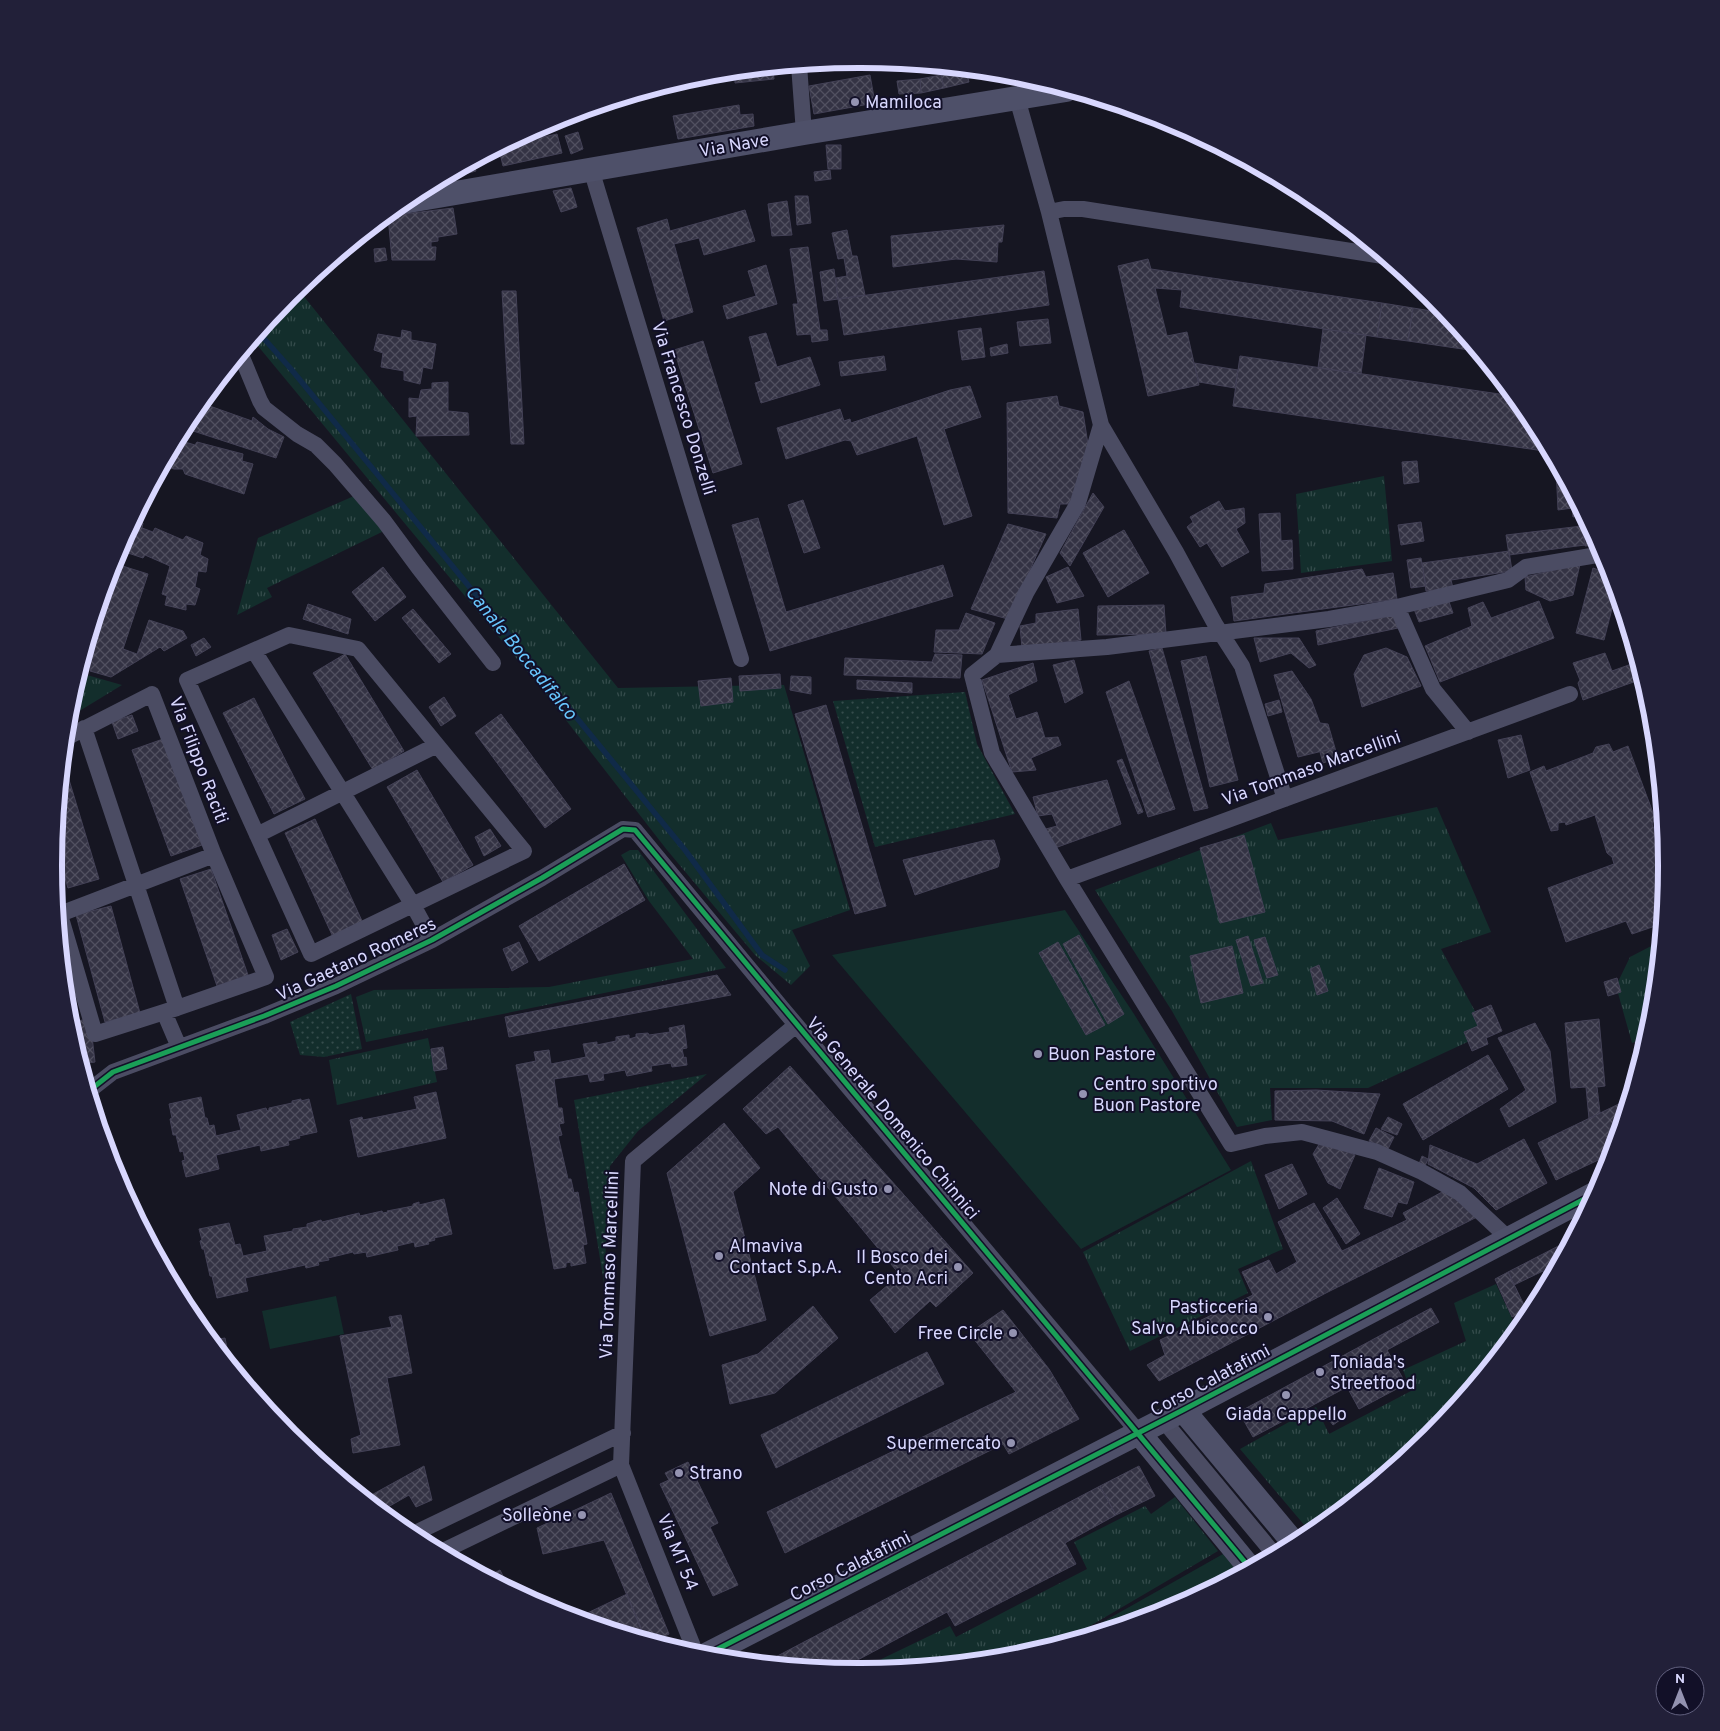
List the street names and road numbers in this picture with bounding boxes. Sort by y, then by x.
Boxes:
street label: Via Nave [698,129,771,164]
street label: Via Francesco Donzelli [645,319,720,498]
street label: Via Filippo Raciti [163,693,233,828]
street label: Via Tommaso Marcellini [1219,726,1404,812]
street label: Via Gaetano Romeres [273,913,440,1008]
street label: Via Generale Domenico Chinnici [800,1013,984,1225]
street label: Via Tommaso Marcellini [596,1170,625,1360]
street label: Corso Calatafimi [1147,1340,1275,1423]
street label: Via MT 54 [651,1511,702,1594]
street label: Corso Calatafimi [786,1527,915,1608]

